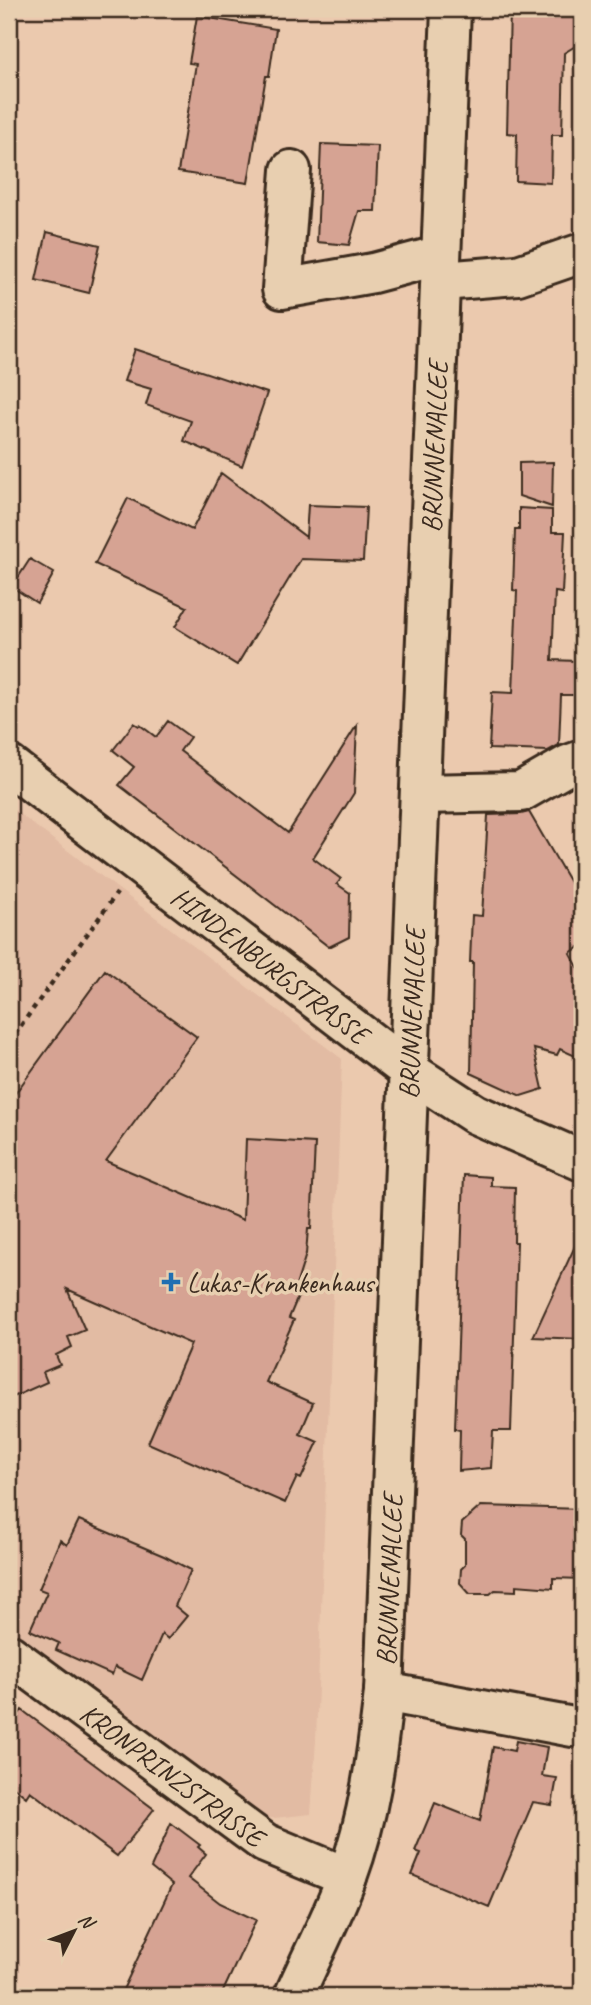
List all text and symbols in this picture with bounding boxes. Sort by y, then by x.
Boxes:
street label: BRUNNENALLEE [413,356,455,533]
street label: HINDENBURGSTRASSE [164,879,378,1054]
street label: BRUNNENALLEE [391,923,433,1100]
place label: Lukas-Krankenhaus [187,1265,376,1300]
marker: Lukas-Krankenhaus [161,1272,181,1292]
street label: BRUNNENALLEE [368,1489,410,1666]
street label: KRONPRINZSTRASSE [73,1696,273,1856]
north arrow [38,1896,108,1966]
text: N [73,1908,101,1935]

